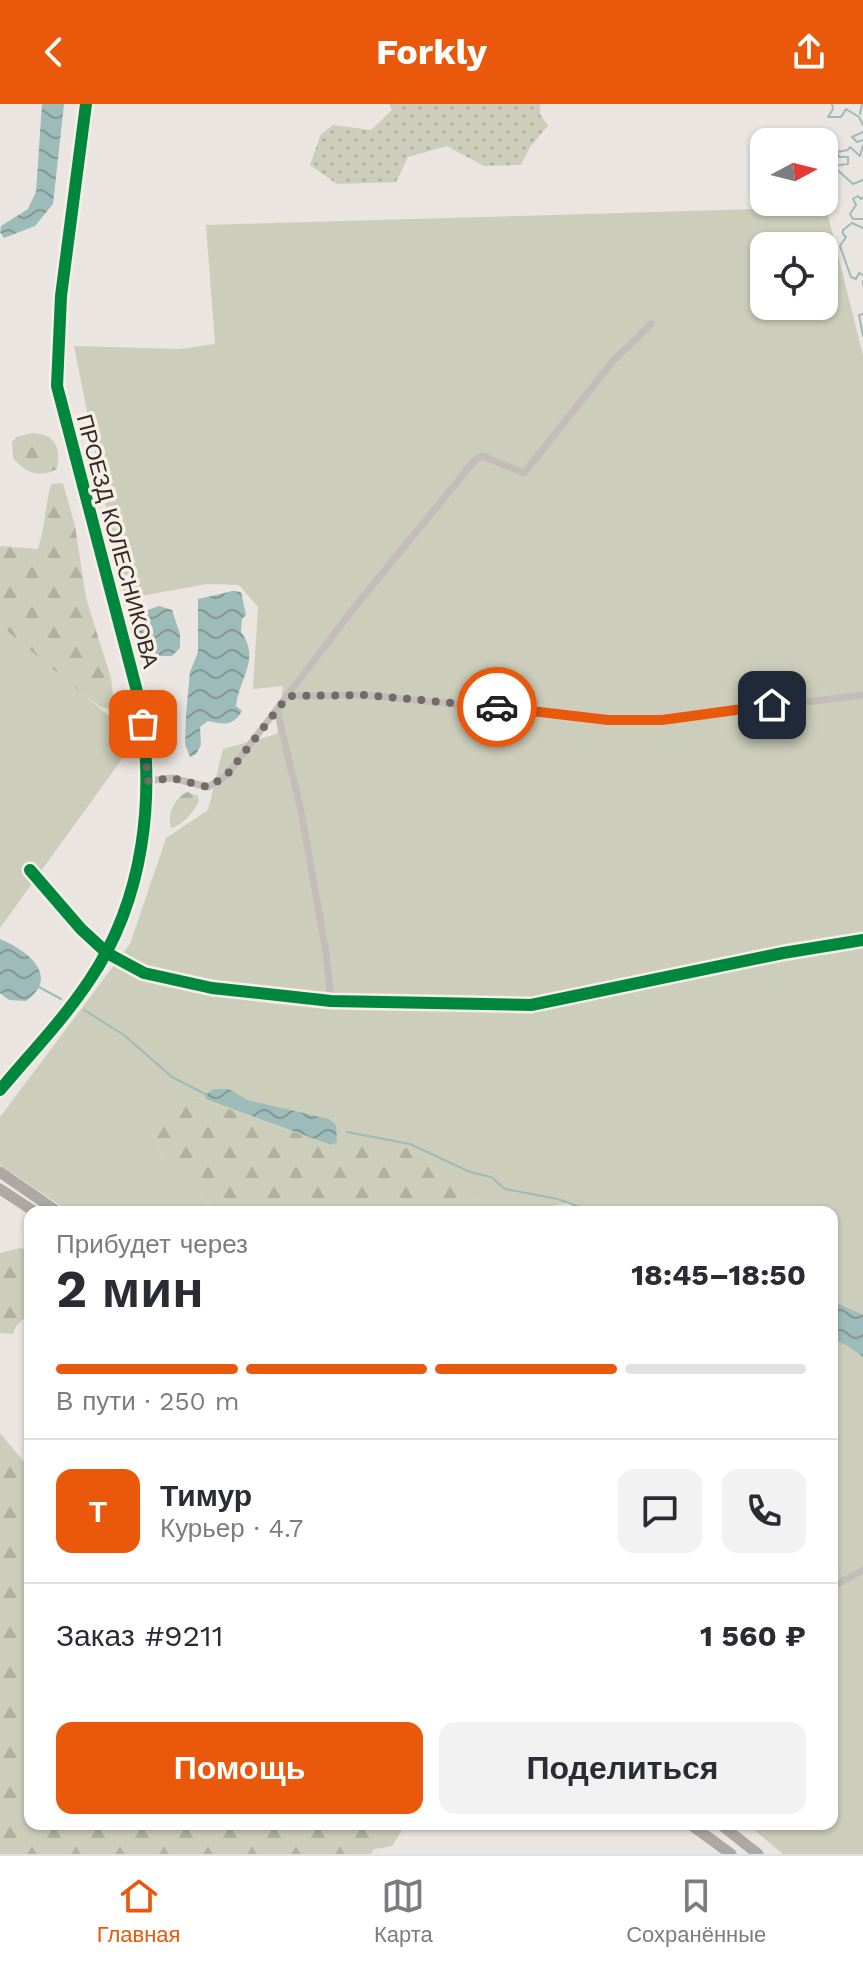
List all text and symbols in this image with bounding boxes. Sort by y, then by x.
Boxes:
icon: back [32,30,76,74]
icon: share [787,30,831,74]
text: Forkly [376,31,487,73]
north arrow [750,128,838,216]
map controls [750,128,838,320]
button: locate [750,232,838,320]
street label: ПРОЕЗД КОЛЕСНИКОВА [72,412,164,671]
courier [457,667,537,747]
pin [738,671,806,739]
icon: home [750,683,794,727]
icon: car [475,685,519,729]
pin [109,690,177,758]
icon: bag [121,702,165,746]
text: Прибудет через [56,1229,248,1259]
text: 18:45–18:50 [631,1257,806,1292]
text: 2 мин [56,1259,204,1320]
text: В пути · 250 m [56,1386,239,1416]
button: chat [618,1469,702,1553]
button: phone [722,1469,806,1553]
text: Тимур [160,1478,252,1513]
text: Т [89,1494,107,1529]
text: Курьер · 4.7 [160,1513,303,1543]
text: Заказ #9211 [56,1618,224,1653]
text: 1 560 ₽ [700,1618,806,1653]
button: Помощь [56,1722,423,1814]
button: Поделиться [439,1722,806,1814]
tab: Главная [97,1874,180,1948]
tab: Карта [374,1874,433,1948]
tab: Сохранённые [626,1874,766,1948]

